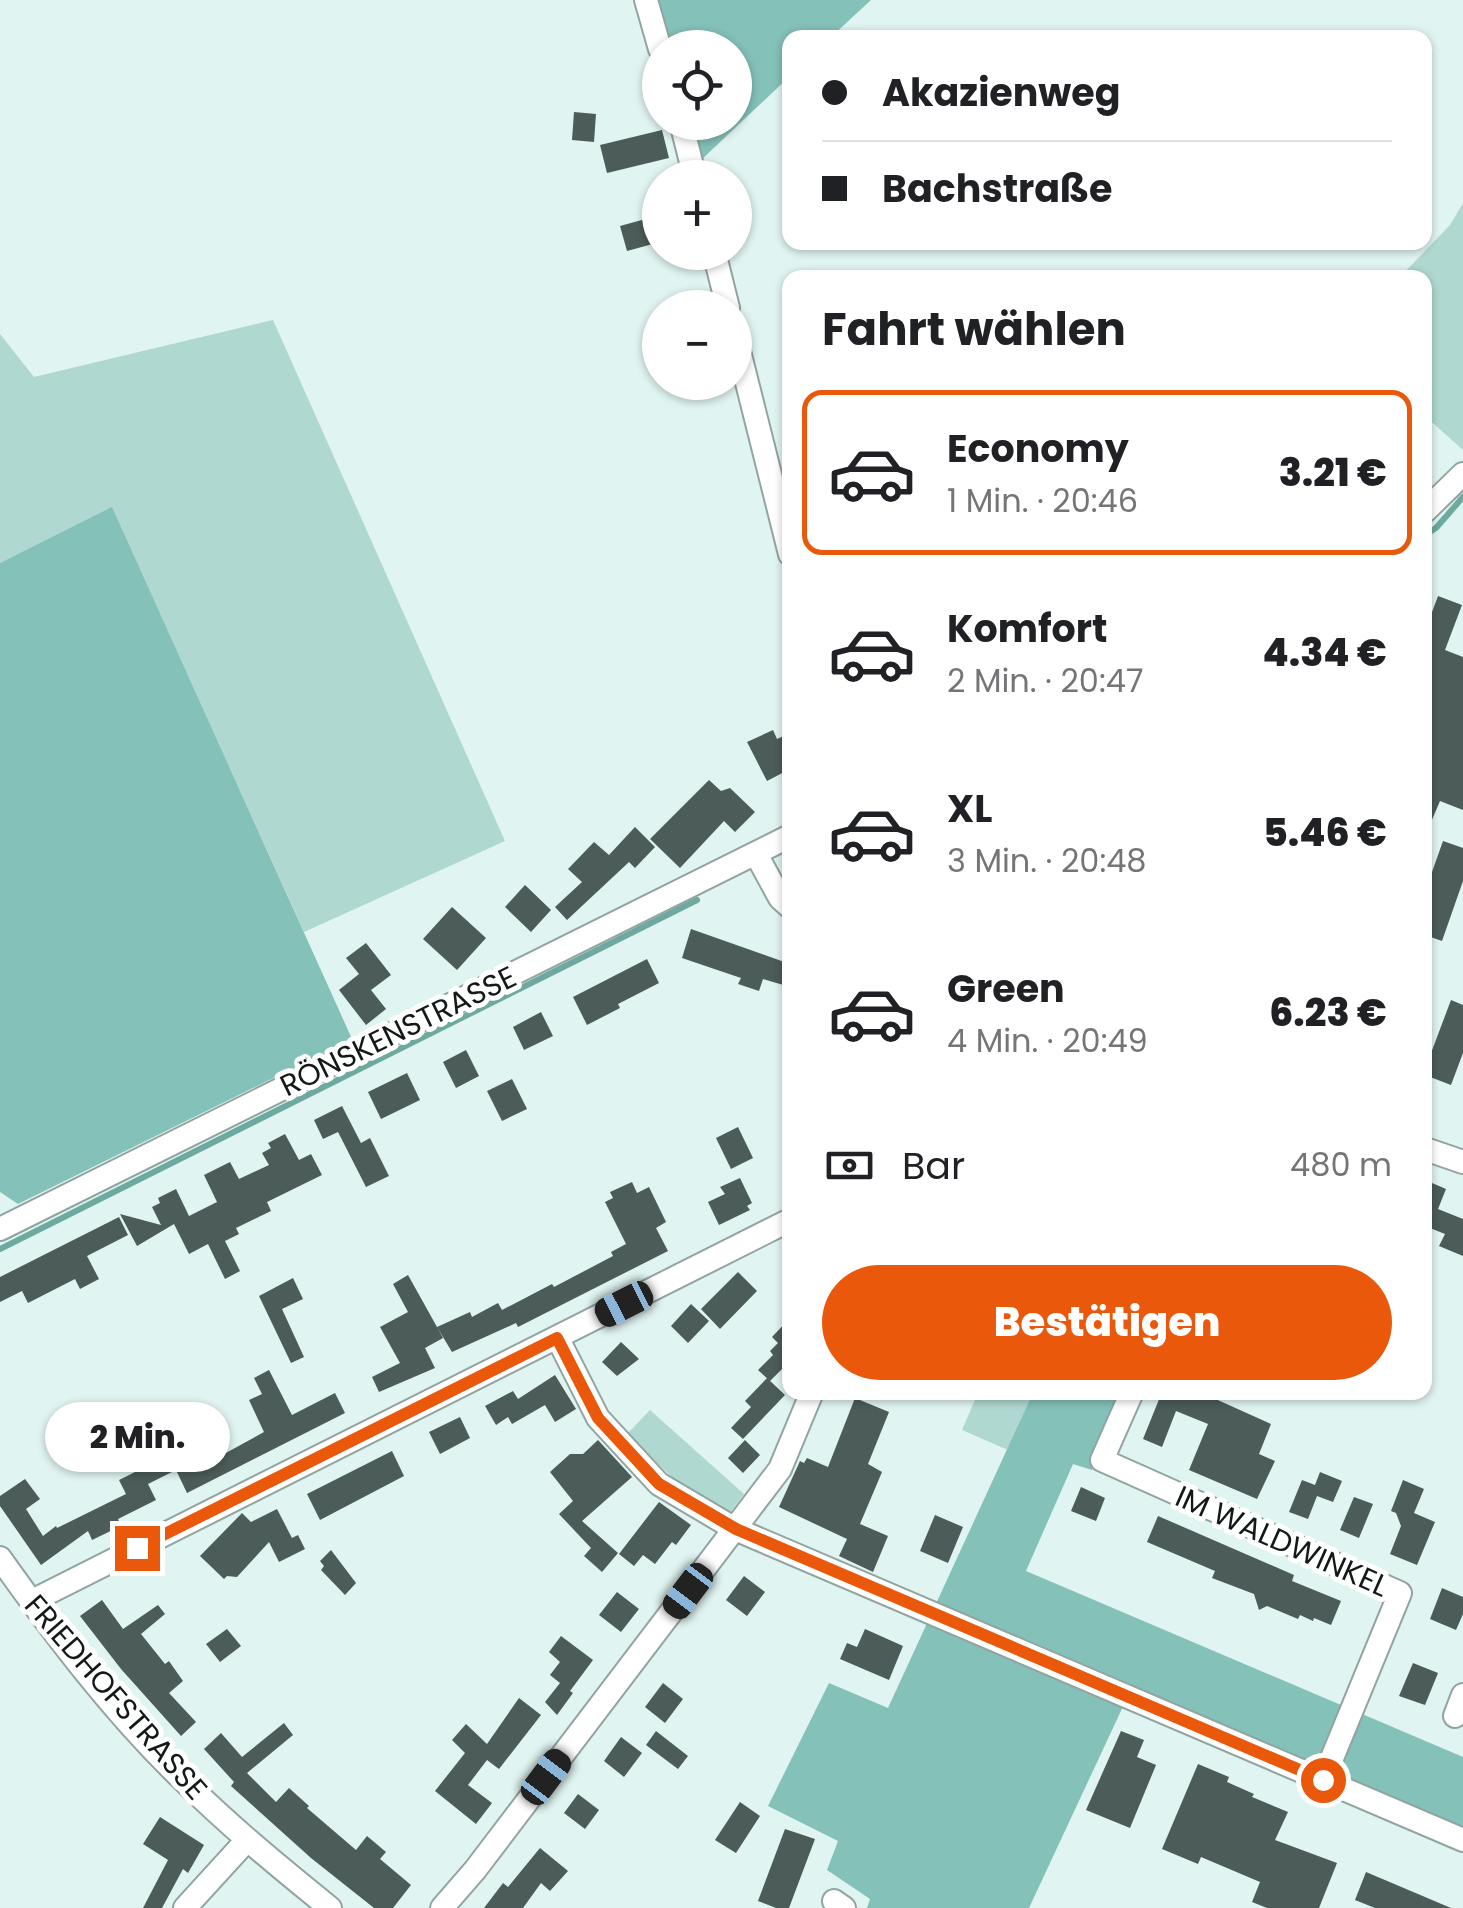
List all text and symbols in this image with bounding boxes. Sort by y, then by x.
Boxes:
map controls [642,30,752,400]
button: locate [642,30,752,140]
text: Akazienweg [882,66,1121,119]
button: + [642,160,752,270]
text: Bachstraße [882,162,1112,215]
button: − [642,290,752,400]
text: Fahrt wählen [822,298,1126,361]
text: Economy [947,422,1129,475]
icon: car [827,428,917,518]
text: 3.21 € [1279,446,1387,499]
text: 1 Min. · 20:46 [947,478,1138,523]
text: Komfort [947,602,1108,655]
icon: car [827,608,917,698]
text: 4.34 € [1262,626,1387,679]
text: 2 Min. · 20:47 [947,658,1143,703]
text: XL [947,782,992,835]
icon: car [827,788,917,878]
text: 5.46 € [1263,806,1387,859]
text: 3 Min. · 20:48 [947,838,1147,883]
street label: RÖNSKENSTRASSE [273,955,523,1107]
text: Green [947,962,1065,1015]
icon: car [827,968,917,1058]
text: 6.23 € [1269,986,1387,1039]
text: 4 Min. · 20:49 [947,1018,1148,1063]
icon: cash [822,1138,877,1193]
text: Bar [902,1139,965,1192]
text: 480 m [1290,1142,1392,1187]
button: Bestätigen [822,1265,1392,1380]
car [590,1277,658,1331]
callout: 2 Min. [44,1403,230,1473]
text: 2 Min. [90,1414,185,1459]
street label: IM WALDWINKEL [1169,1475,1395,1607]
route end [115,1526,160,1571]
car [658,1558,718,1624]
street label: FRIEDHOFSTRASSE [15,1585,217,1809]
car [516,1744,576,1810]
route start [1301,1758,1346,1803]

